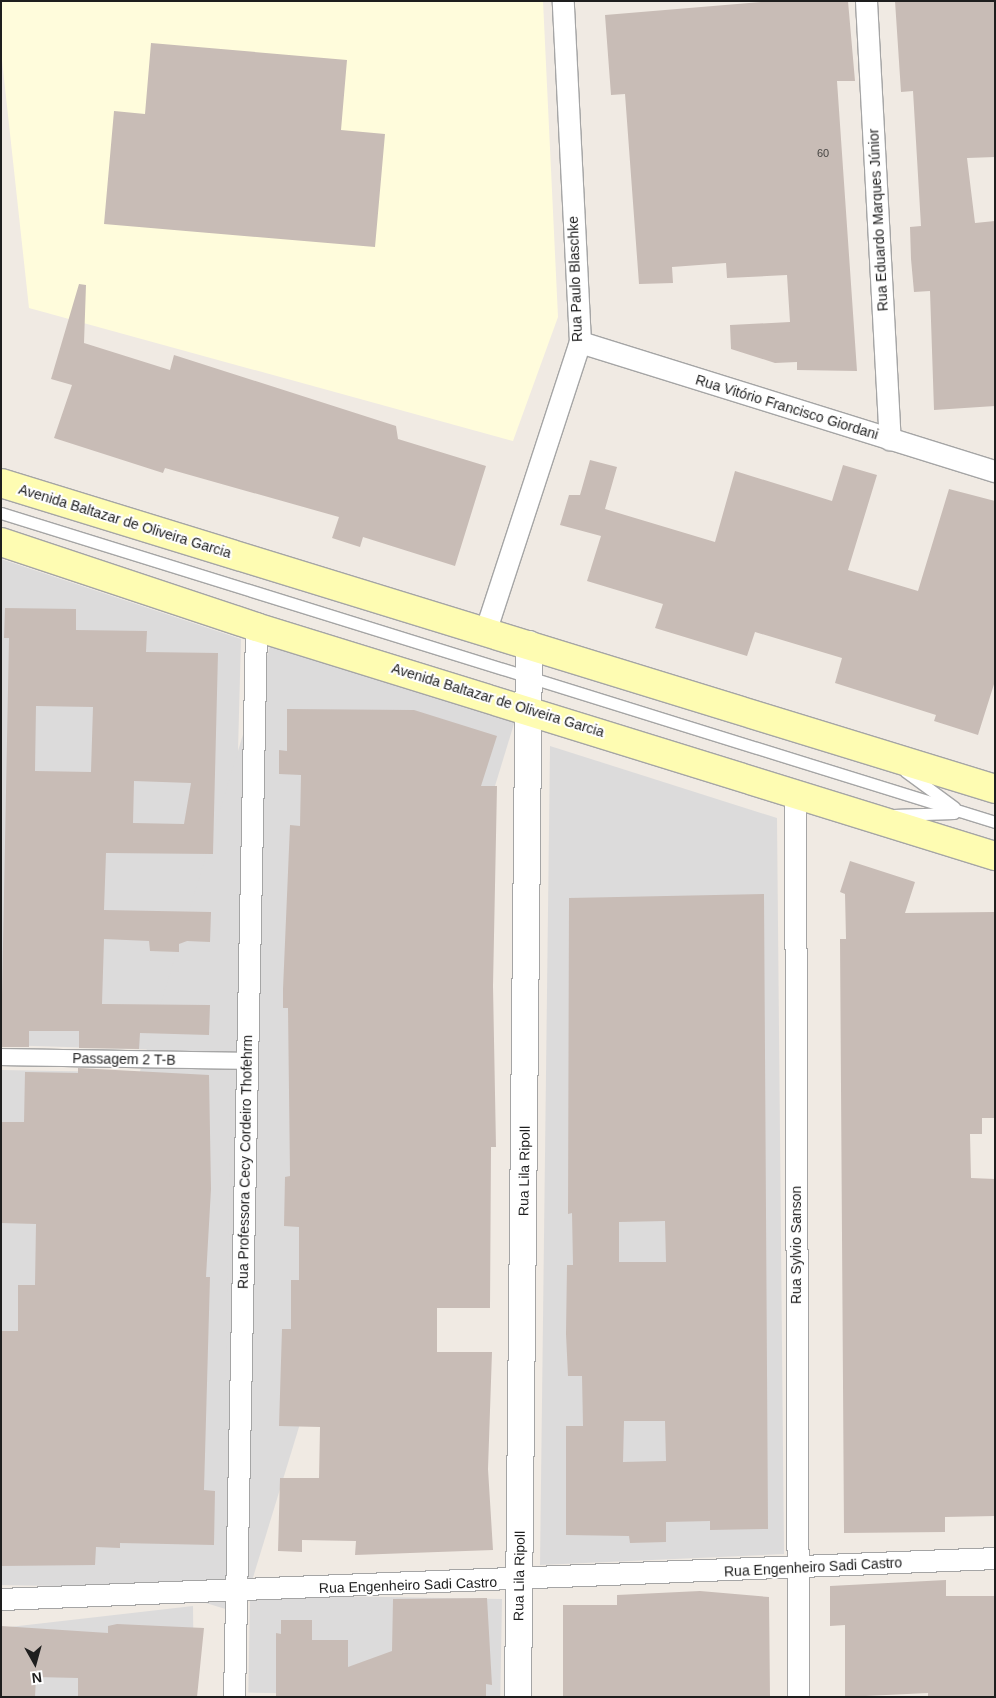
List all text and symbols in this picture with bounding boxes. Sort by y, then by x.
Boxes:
street label: Rua Eduardo Marques Júnior [865,128,891,312]
house number: 60 [817,146,829,160]
street label: Rua Paulo Blaschke [564,216,586,342]
street label: Rua Vitório Francisco Giordani [694,371,880,443]
street label: Avenida Baltazar de Oliveira Garcia [17,481,233,561]
street label: Avenida Baltazar de Oliveira Garcia [390,660,606,740]
street label: Rua Professora Cecy Cordeiro Thofehrm [234,1035,256,1289]
street label: Passagem 2 T-B [72,1050,176,1068]
street label: Rua Lila Ripoll [515,1126,533,1216]
street label: Rua Sylvio Sanson [788,1186,804,1304]
street label: Rua Lila Ripoll [510,1531,528,1621]
street label: Rua Engenheiro Sadi Castro [724,1554,902,1580]
street label: Rua Engenheiro Sadi Castro [319,1573,497,1597]
north arrow [10,1638,60,1688]
text: N [31,1669,43,1686]

